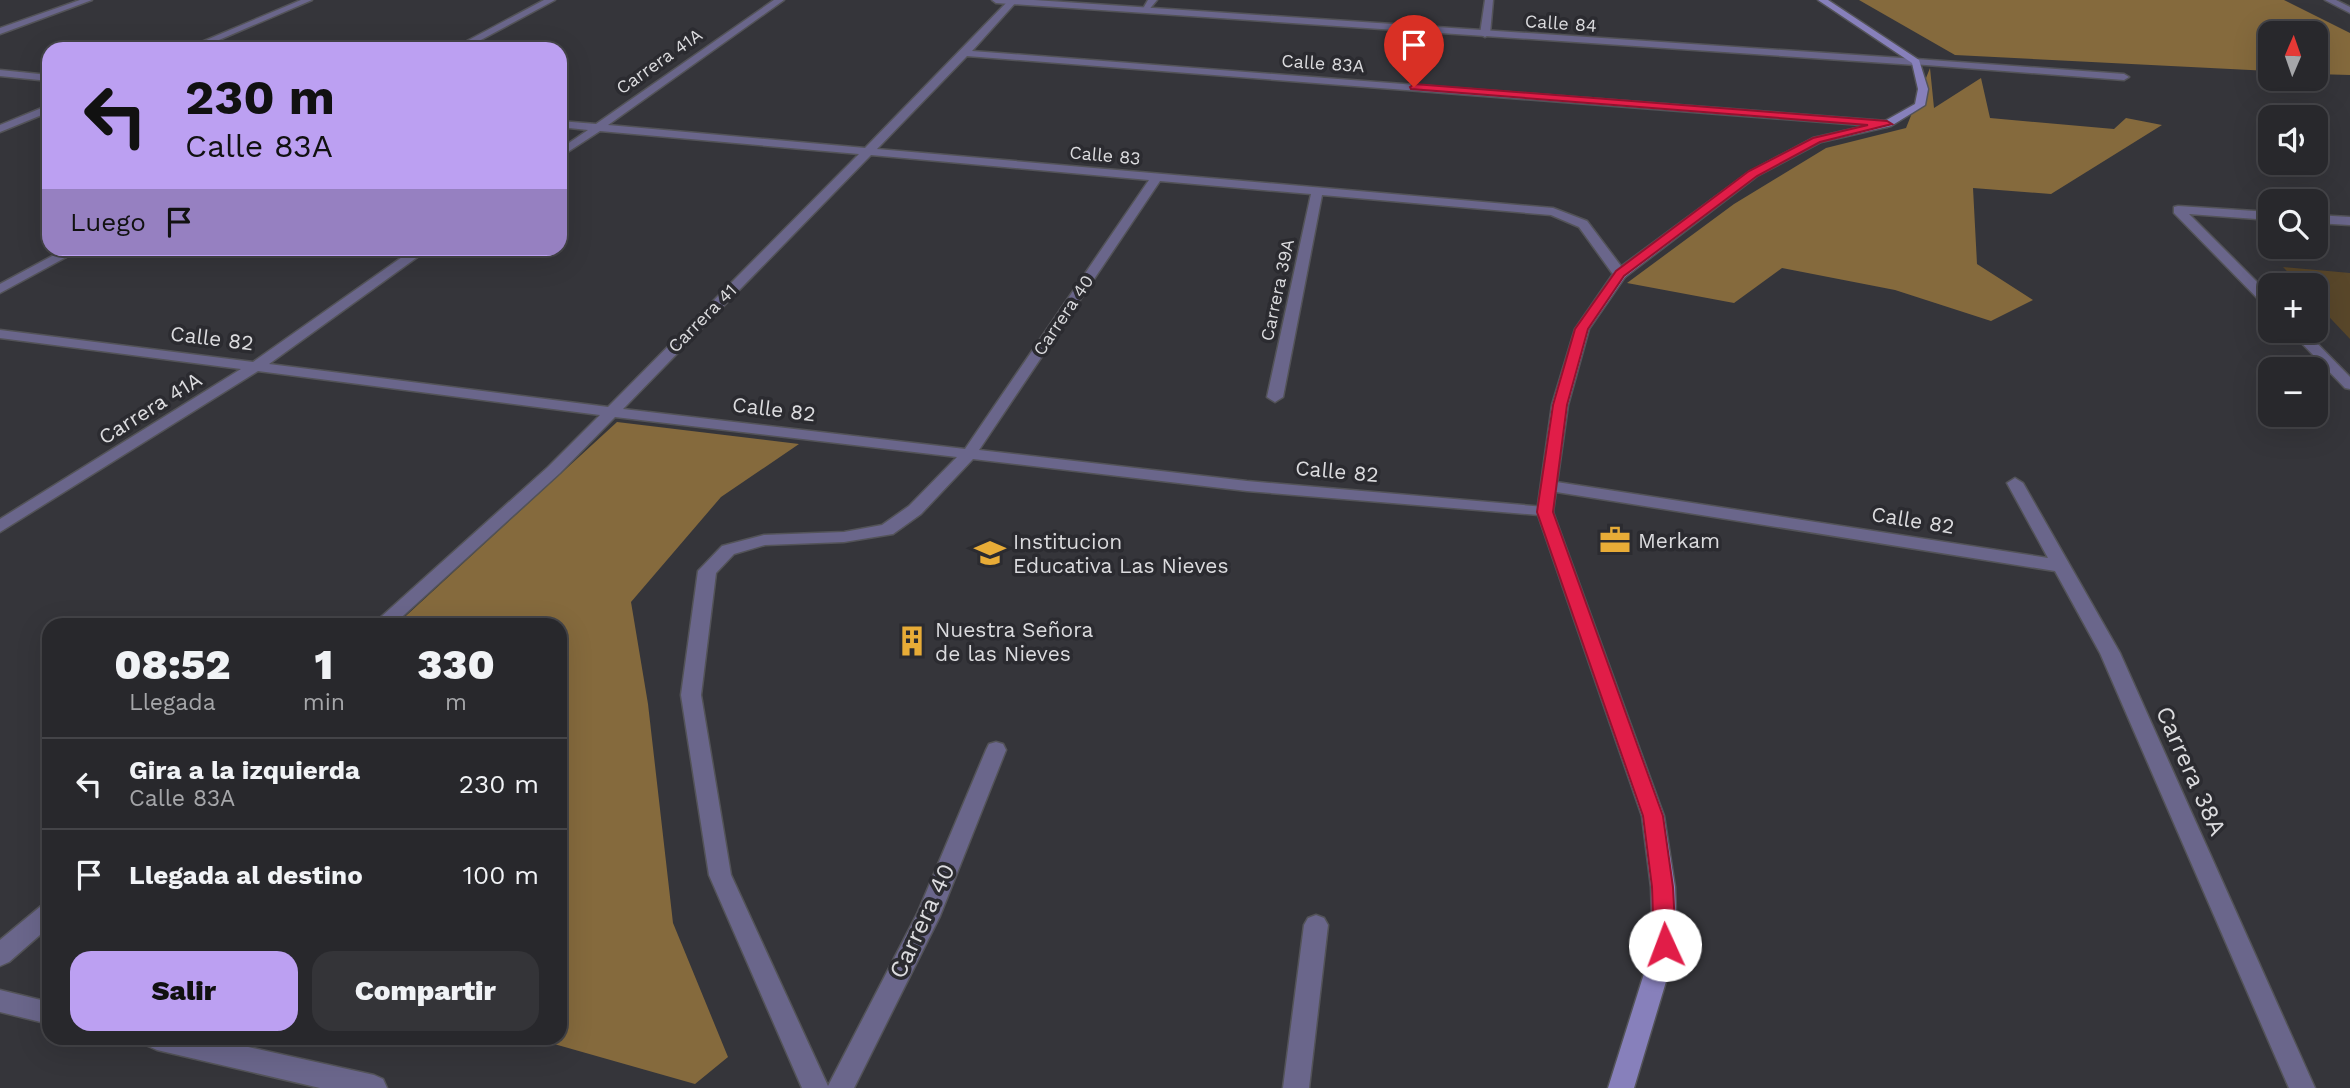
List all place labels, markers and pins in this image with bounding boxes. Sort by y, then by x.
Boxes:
pin [1384,15,1444,87]
office icon: Merkam [1598,523,1632,557]
place label: Merkam [1638,528,1720,553]
place label: Institucion Educativa Las Nieves [1013,529,1229,578]
school or university icon: Institucion Educativa Las Nieves [973,536,1007,570]
place label: Nuestra Señora de las Nieves [935,617,1093,666]
building icon: Nuestra Señora de las Nieves [895,624,929,658]

